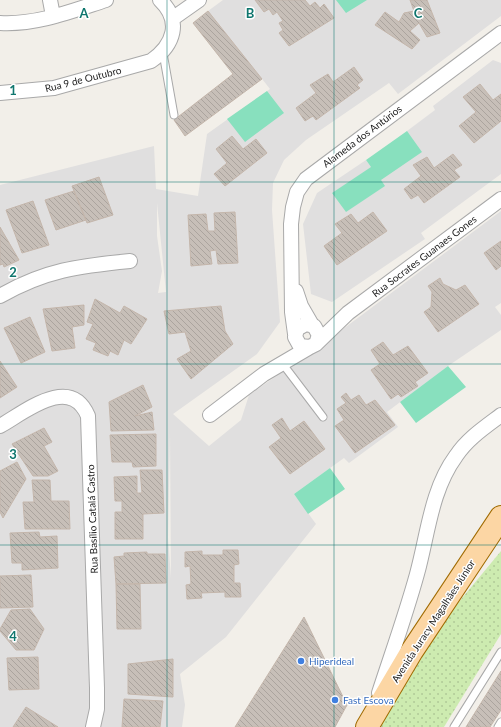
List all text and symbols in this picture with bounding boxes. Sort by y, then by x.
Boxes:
text: A [78,5,89,21]
text: B [246,5,255,21]
text: C [414,5,423,21]
street label: Rua 9 de Outubro [44,64,123,94]
text: 1 [9,82,17,98]
street label: Alameda dos Antúrios [320,102,404,170]
street label: Rua Socrates Guanaes Gones [369,213,479,299]
text: 2 [9,264,17,280]
text: 3 [9,446,17,462]
street label: Rua Basílio Catalá Castro [84,464,100,574]
street label: Avenida Juracy Magalhães Júnior [389,557,477,685]
text: 4 [9,628,17,644]
place label: Hiperideal [309,655,354,667]
marker: Hiperideal [296,656,306,666]
place label: Fast Escova [343,694,394,706]
marker: Fast Escova [330,695,340,705]

